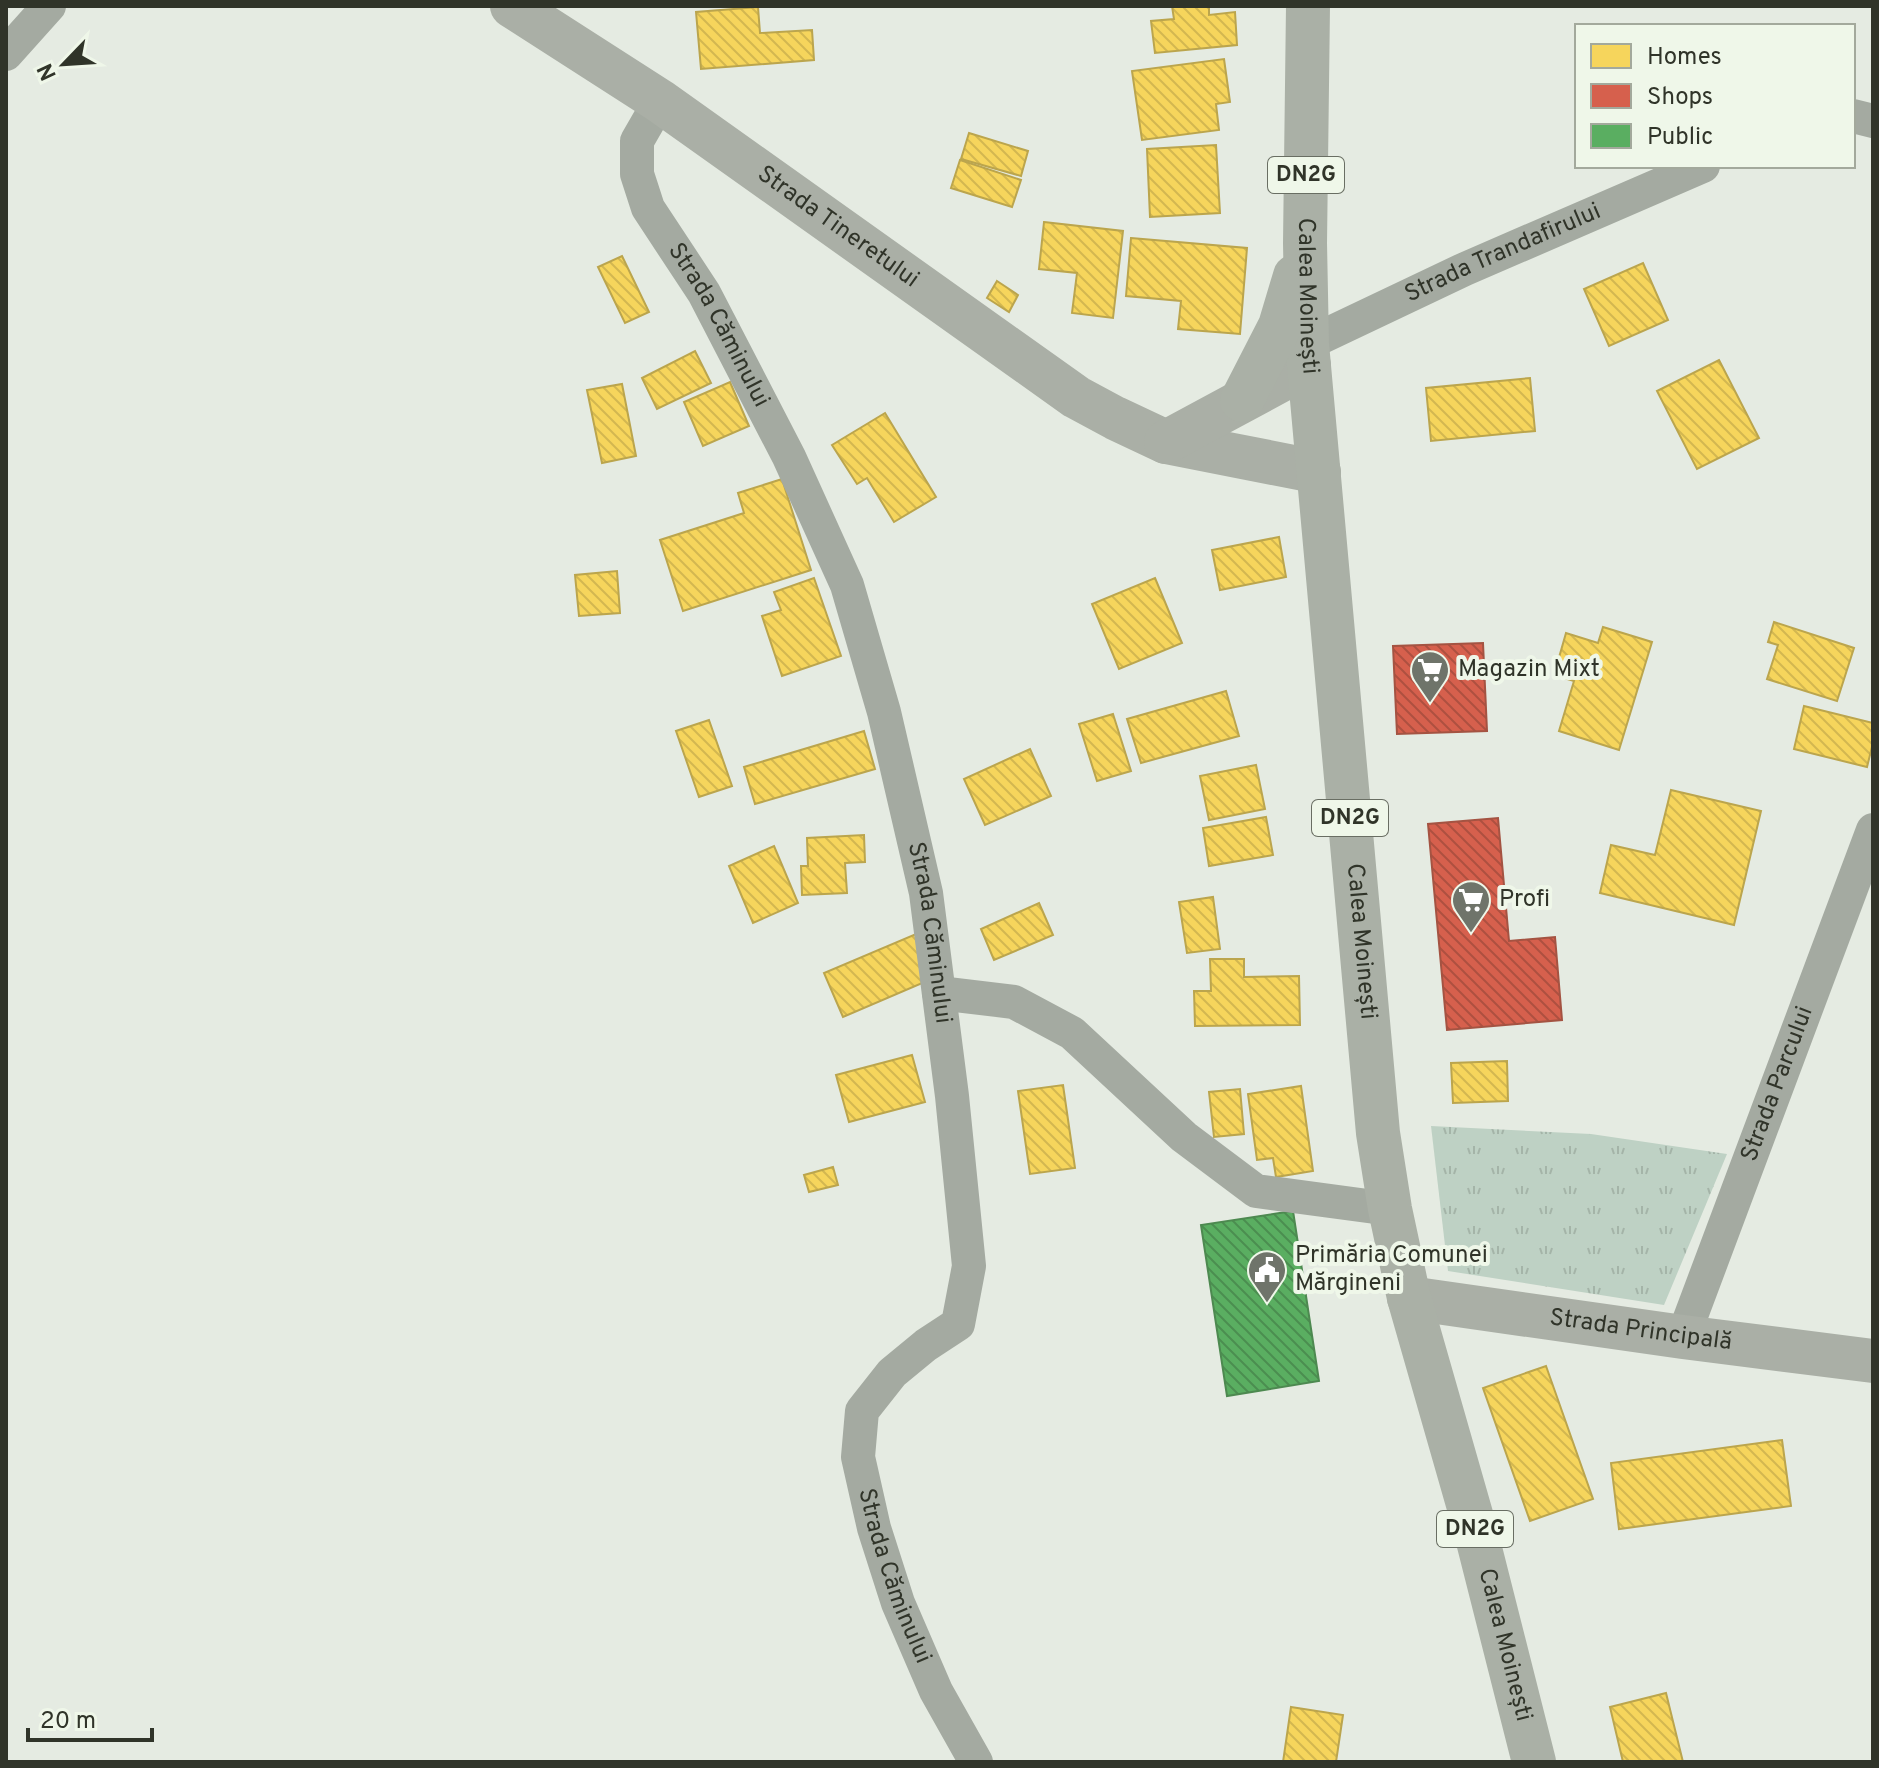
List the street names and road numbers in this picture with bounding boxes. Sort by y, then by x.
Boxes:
road number: DN2G [1268,157,1344,193]
street label: Strada Tineretului [751,160,924,295]
street label: Strada Trandafirului [1400,197,1606,310]
street label: Calea Moinești [1290,217,1325,376]
street label: Strada Căminului [660,238,776,413]
road number: DN2G [1312,800,1388,836]
street label: Strada Căminului [900,839,958,1026]
street label: Calea Moinești [1339,862,1383,1021]
street label: Strada Parcului [1735,1002,1820,1166]
street label: Strada Principală [1548,1303,1734,1358]
street label: Strada Căminului [851,1486,937,1668]
road number: DN2G [1437,1511,1513,1547]
street label: Calea Moinești [1471,1565,1538,1725]

